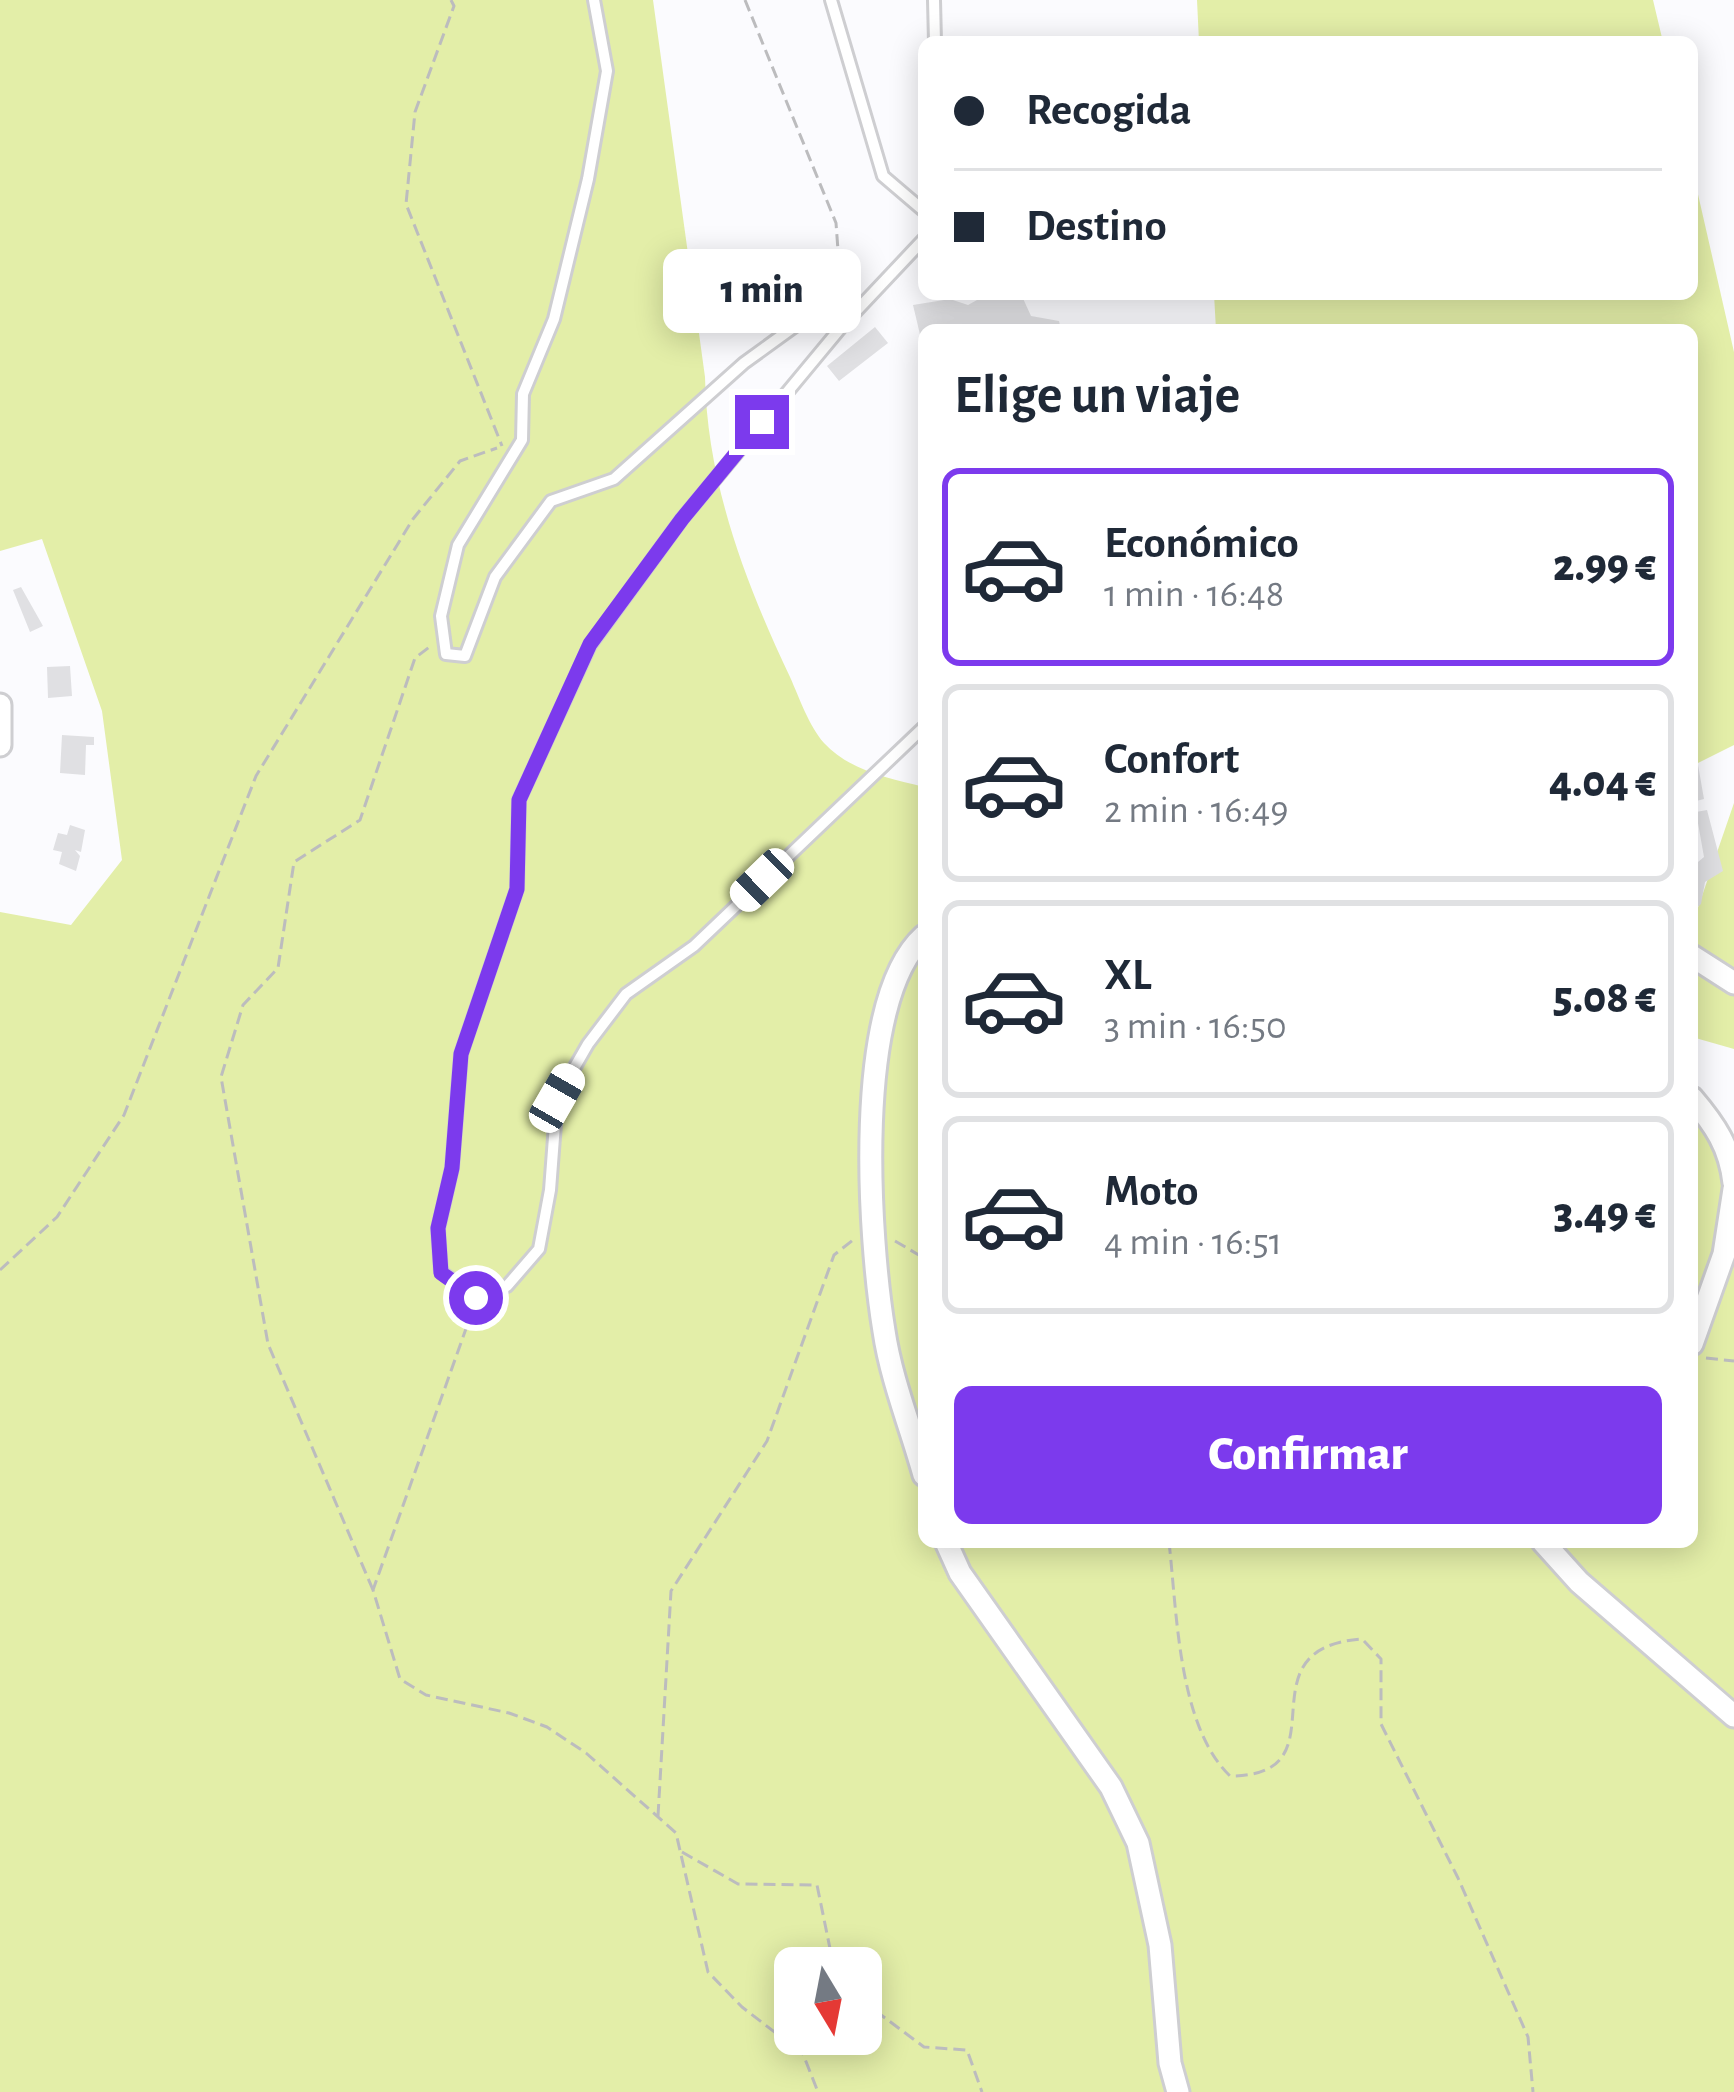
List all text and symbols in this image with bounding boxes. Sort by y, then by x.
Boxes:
text: Recogida [1026,88,1191,133]
text: Destino [1026,204,1167,249]
callout: 1 min [663,248,861,332]
text: 1 min [720,271,804,310]
text: Elige un viaje [954,369,1240,423]
route end [735,395,789,449]
icon: car [960,513,1068,621]
text: Económico [1104,521,1299,566]
text: 2.99 € [1553,544,1656,589]
text: 1 min · 16:48 [1104,575,1284,614]
icon: car [960,729,1068,837]
text: Confort [1104,737,1239,782]
text: 4.04 € [1549,760,1656,805]
text: 2 min · 16:49 [1104,791,1289,830]
car [724,842,800,918]
icon: car [960,945,1068,1053]
text: XL [1104,953,1152,998]
text: 5.08 € [1553,976,1656,1021]
text: 3 min · 16:50 [1104,1007,1287,1046]
car [523,1058,591,1138]
icon: car [960,1161,1068,1269]
text: Moto [1104,1169,1199,1214]
text: 3.49 € [1554,1192,1656,1237]
text: 4 min · 16:51 [1104,1223,1282,1262]
route start [449,1271,503,1325]
button: Confirmar [954,1386,1662,1524]
north arrow [774,1947,882,2055]
map controls [774,1947,882,2055]

